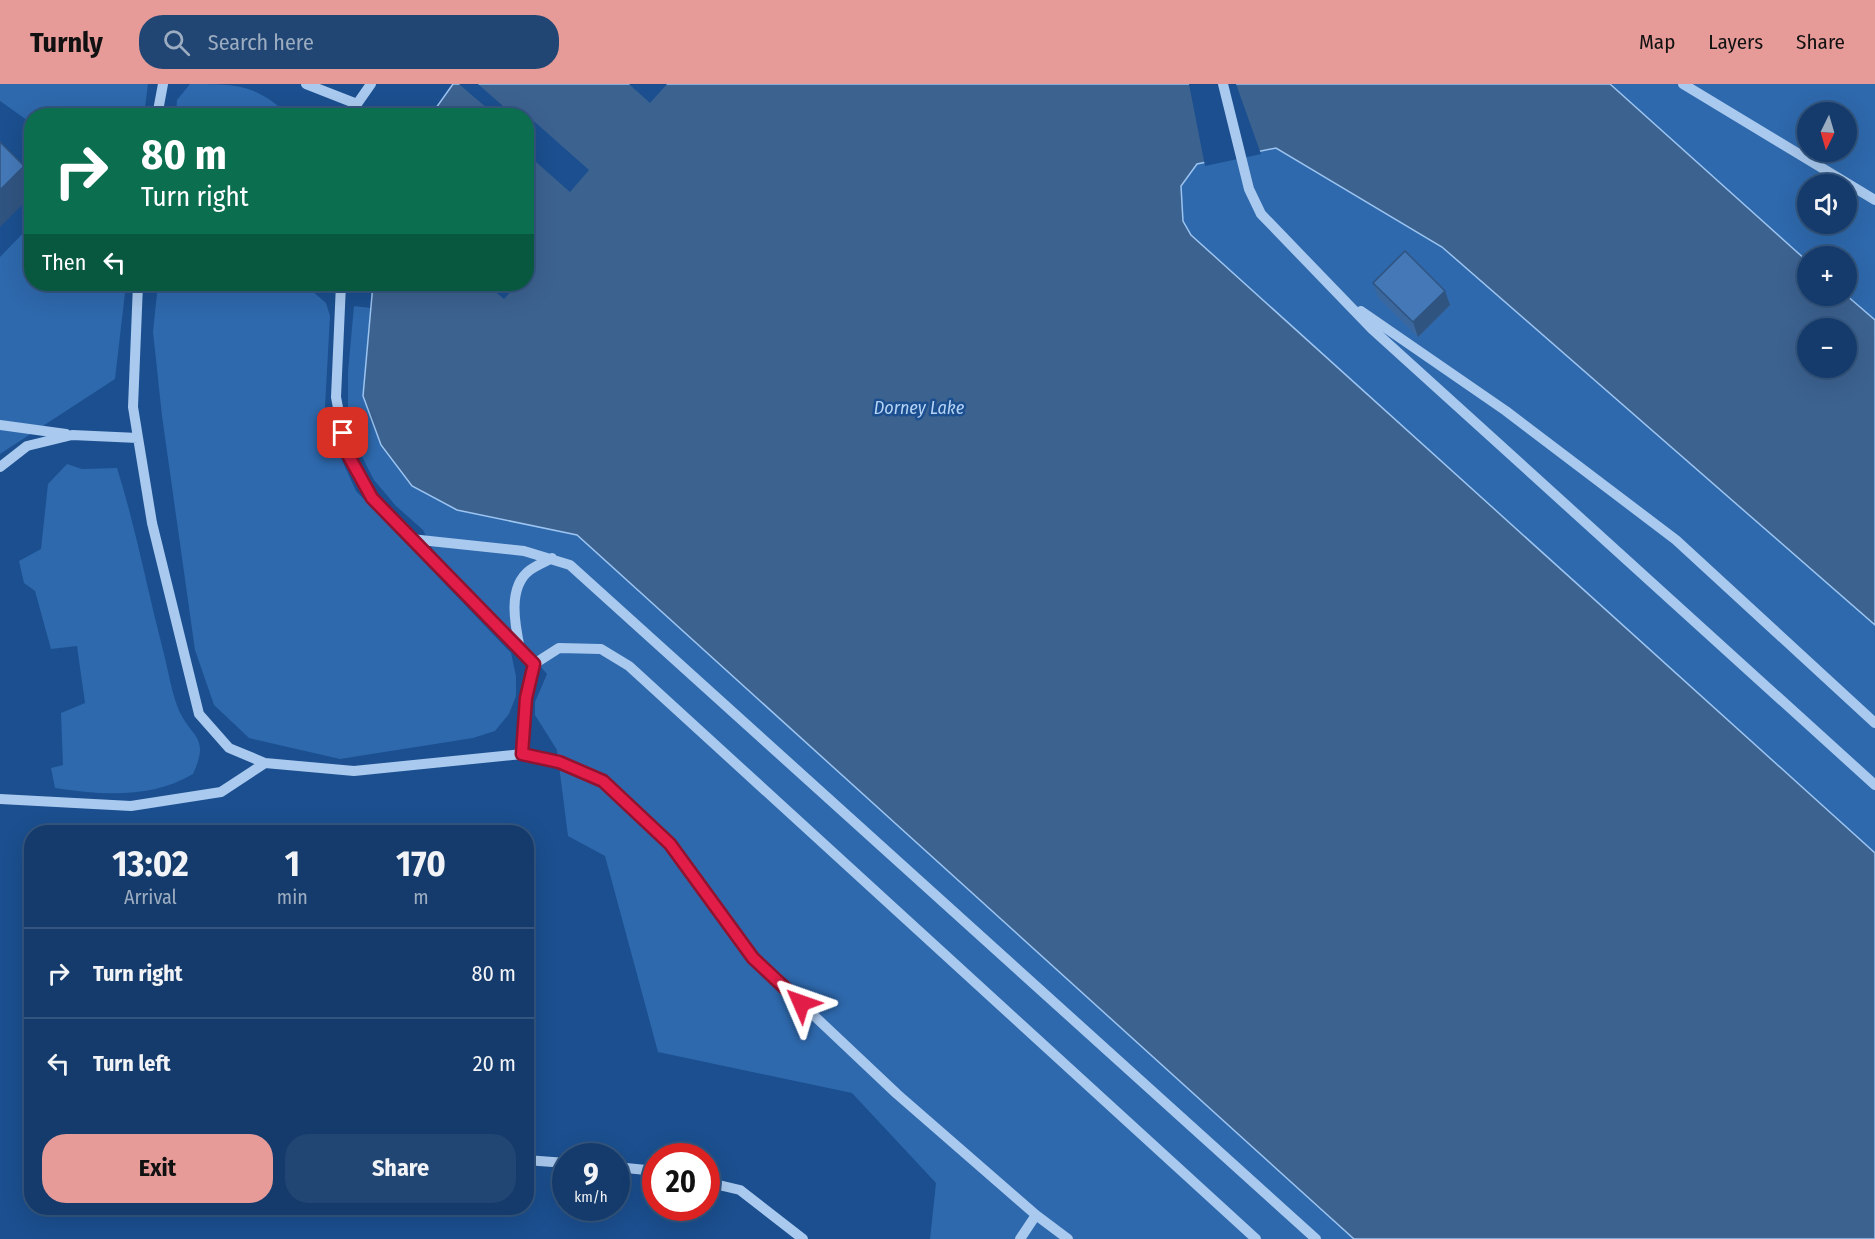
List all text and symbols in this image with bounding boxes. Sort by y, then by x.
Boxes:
search box [139,15,559,69]
text: Turnly [30,26,103,59]
icon: search [160,26,193,59]
text: Search here [208,29,314,56]
text: Map [1639,29,1675,55]
text: Layers [1708,29,1763,55]
text: Share [1796,29,1845,55]
north arrow [1797,102,1857,162]
map controls [1797,102,1857,378]
text: 80 m [141,130,227,180]
icon: right [42,132,120,210]
button: sound [1797,174,1857,234]
text: Turn right [141,181,249,213]
icon: left [98,246,131,279]
button: + [1797,246,1857,306]
text: Then [42,249,86,276]
button: − [1797,318,1857,378]
water label: Dorney Lake [874,397,965,419]
pin [317,407,368,458]
icon: arrive [326,416,359,449]
text: 13:02 [112,842,189,886]
text: 1 [285,842,300,886]
text: 170 [396,842,446,886]
text: Arrival [124,885,177,909]
text: min [277,885,308,909]
text: m [413,885,429,909]
icon: right [42,957,75,990]
text: Turn right [93,960,182,987]
text: 80 m [471,960,516,987]
position arrow [769,971,833,1035]
icon: left [42,1047,75,1080]
text: Turn left [93,1050,171,1077]
text: 20 m [473,1050,516,1077]
button: Exit [42,1134,273,1203]
button: Share [285,1134,516,1203]
speed limit sign: 20 [642,1143,720,1221]
text: 9 [583,1157,599,1193]
text: km/h [574,1188,608,1206]

